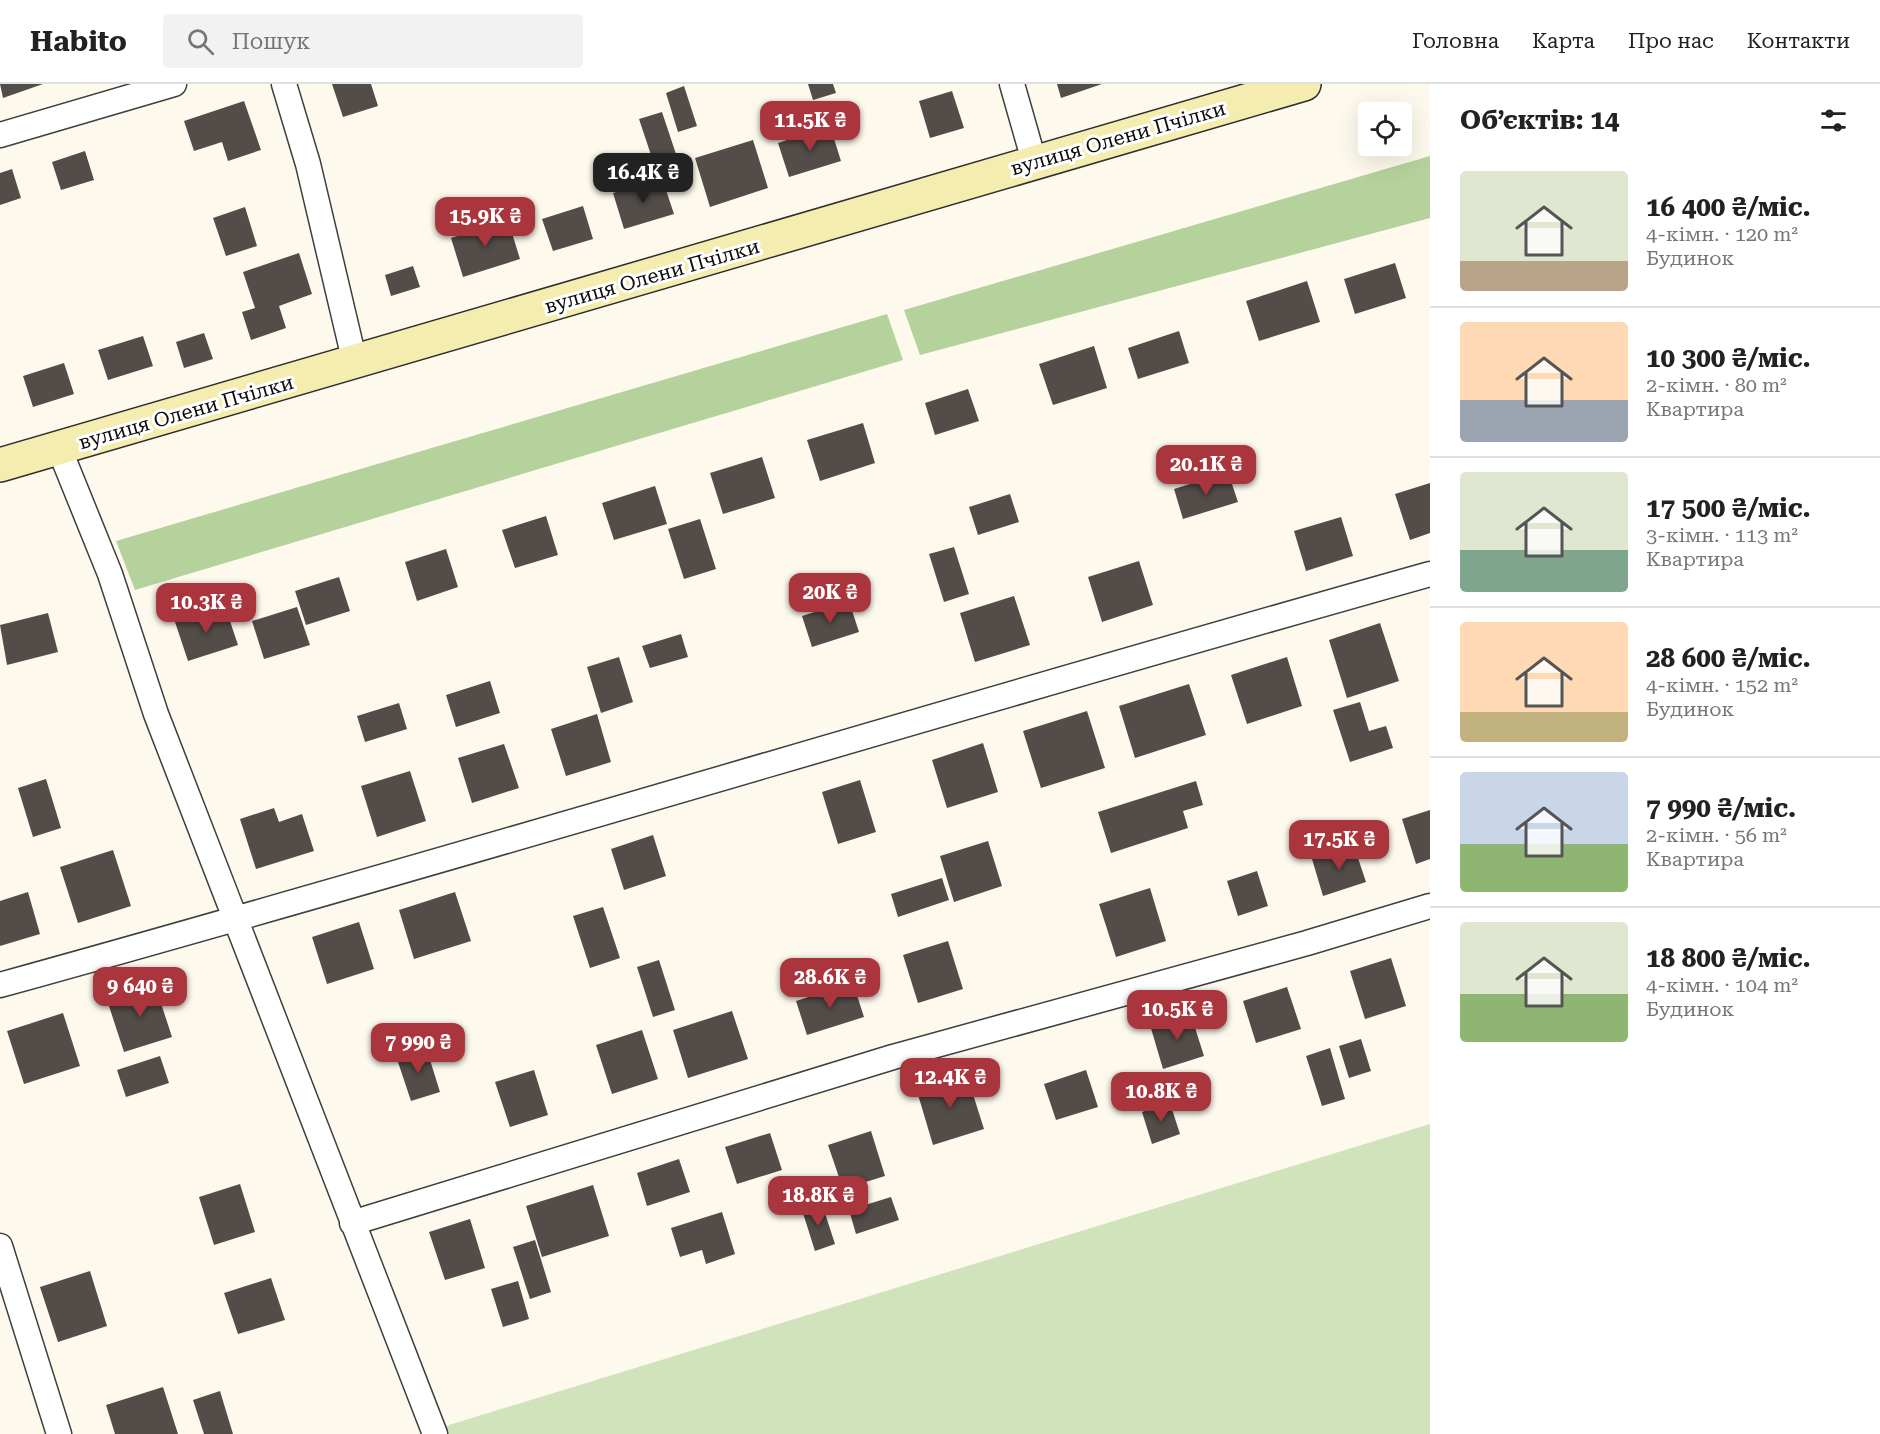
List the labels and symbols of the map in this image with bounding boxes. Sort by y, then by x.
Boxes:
street label: вулиця Олени Пчілки [1008,96,1228,180]
pin: 11.5K ₴ [755,101,865,152]
pin: 16.4K ₴ [588,153,698,204]
pin: 15.9K ₴ [430,197,540,248]
street label: вулиця Олени Пчілки [542,234,762,318]
street label: вулиця Олени Пчілки [76,370,296,454]
pin: 20.1K ₴ [1151,445,1261,496]
pin: 20K ₴ [788,573,872,624]
pin: 10.3K ₴ [151,583,261,634]
pin: 17.5K ₴ [1284,820,1394,871]
pin: 28.6K ₴ [775,958,885,1009]
pin: 9 640 ₴ [85,967,195,1018]
pin: 10.5K ₴ [1122,990,1232,1041]
pin: 7 990 ₴ [363,1023,473,1074]
pin: 12.4K ₴ [895,1058,1005,1109]
pin: 10.8K ₴ [1106,1072,1216,1123]
pin: 18.8K ₴ [763,1176,873,1227]

